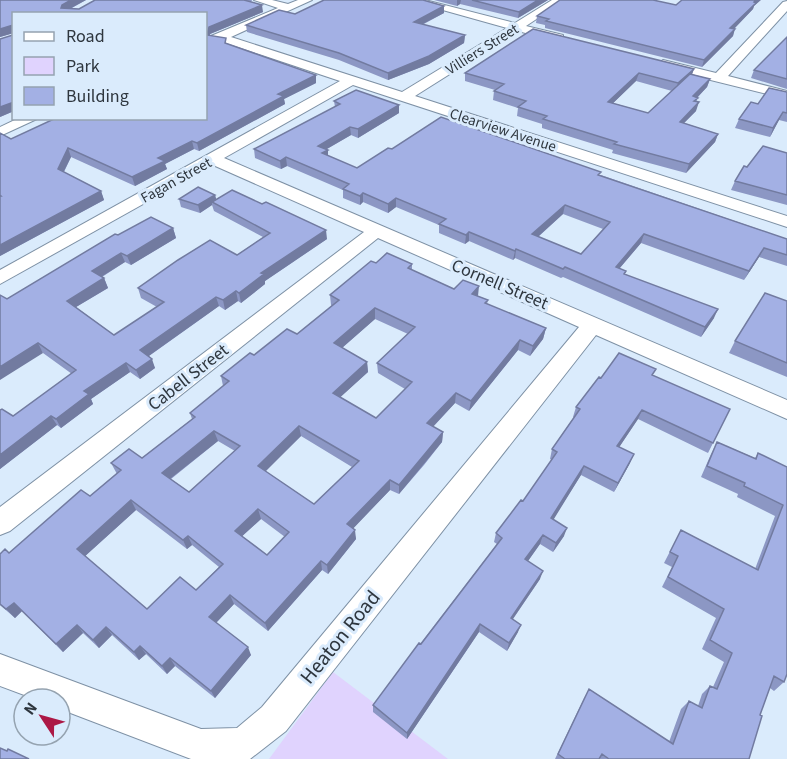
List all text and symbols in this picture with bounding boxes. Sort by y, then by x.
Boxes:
legend [12,12,207,120]
street label: Villiers Street [442,19,523,80]
text: Road [66,24,105,49]
text: Park [66,54,100,79]
text: Building [66,84,129,109]
street label: Clearview Avenue [447,103,559,158]
street label: Fagan Street [137,152,216,209]
street label: Cornell Street [448,253,552,316]
street label: Cabell Street [143,338,234,417]
street label: Heaton Road [293,584,387,690]
north arrow [12,687,72,747]
text: N [19,698,43,720]

